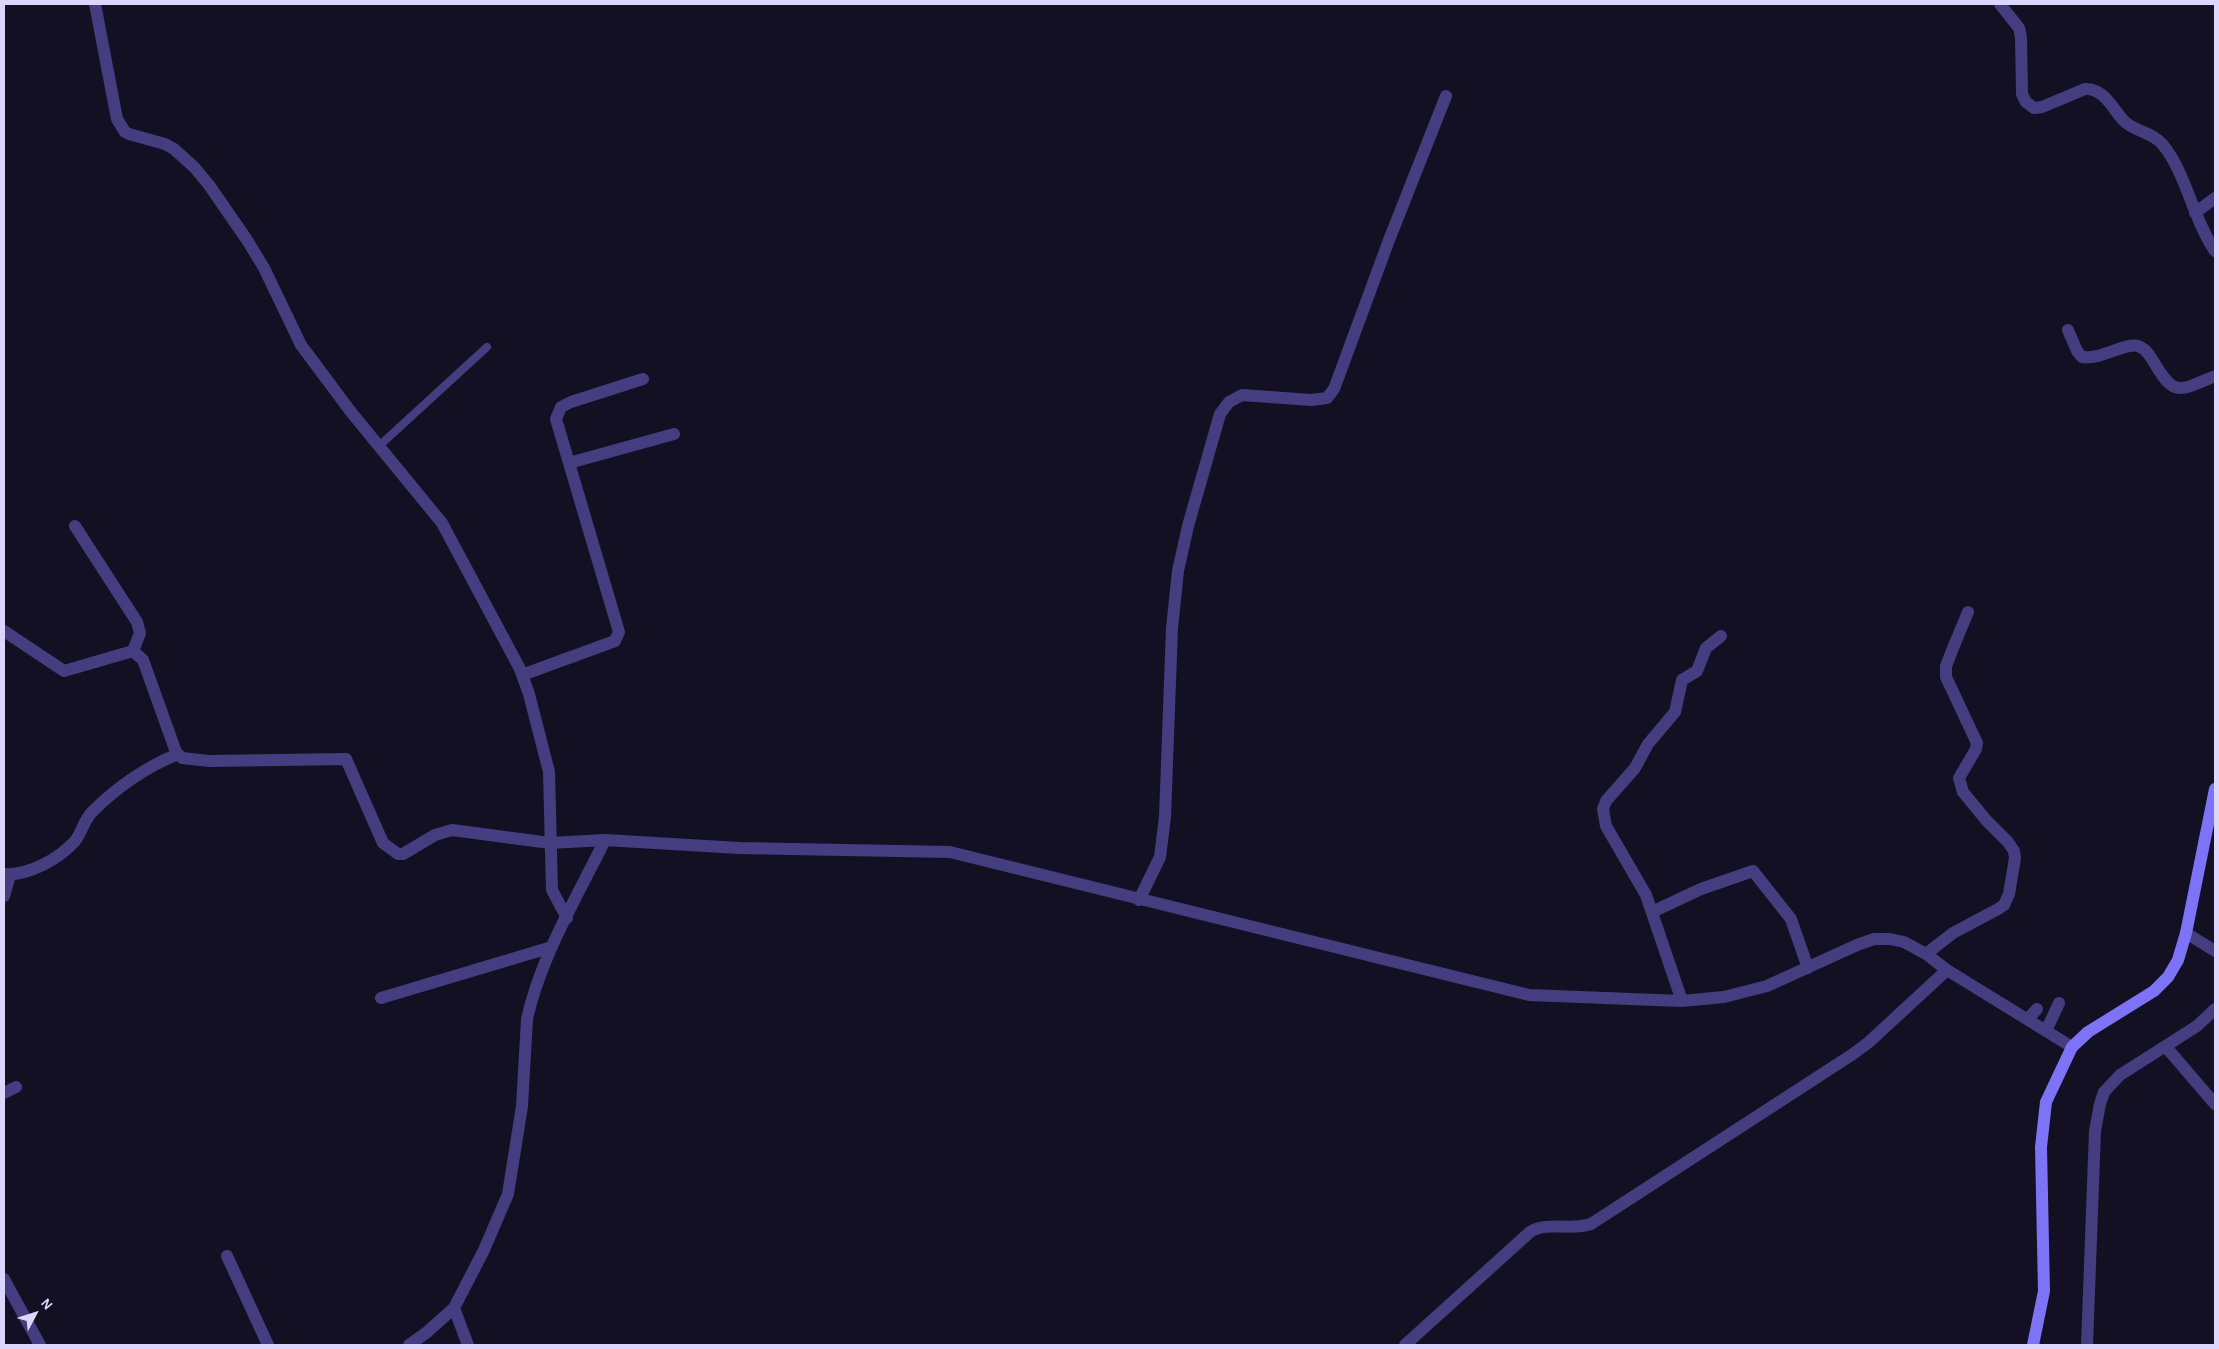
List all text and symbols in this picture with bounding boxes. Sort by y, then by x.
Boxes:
north arrow [10,1289,60,1339]
text: N [38,1296,55,1313]

